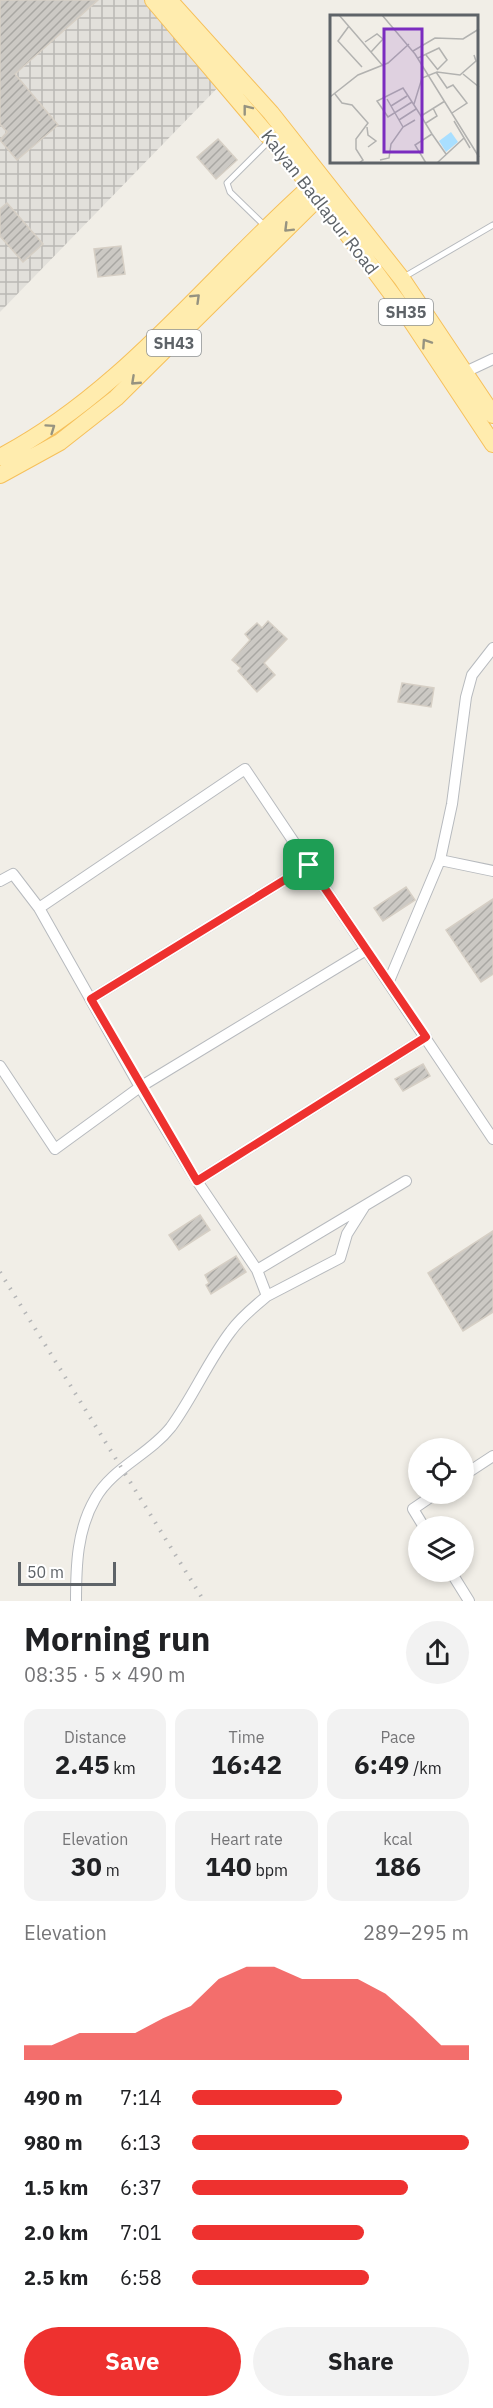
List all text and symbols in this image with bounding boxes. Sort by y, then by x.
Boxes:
inset map [330,15,478,164]
one-way arrow [243,104,254,115]
street label: Kalyan Badlapur Road [256,125,384,279]
one-way arrow [284,222,295,232]
one-way arrow [189,294,199,305]
road number: SH35 [379,299,433,325]
road number: SH43 [147,330,201,356]
one-way arrow [422,338,433,349]
one-way arrow [131,374,142,385]
one-way arrow [44,424,55,435]
pin [283,839,334,890]
icon: arrive [292,848,325,881]
map controls [408,1438,474,1582]
button: locate [408,1438,474,1504]
button: layers [408,1516,474,1582]
scale bar [18,1559,116,1586]
text: 50 m [27,1562,64,1582]
text: Morning run [24,1617,210,1660]
button: share [406,1621,469,1684]
text: 08:35 · 5 × 490 m [24,1661,185,1688]
text: Distance [64,1727,126,1747]
text: Time [229,1727,264,1747]
text: Pace [380,1727,415,1747]
text: 2.45 [55,1747,110,1781]
text: 16:42 [211,1747,282,1781]
text: 6:49 [354,1747,409,1781]
text: km [110,1758,136,1778]
text: /km [409,1758,442,1778]
text: Elevation [62,1829,128,1849]
text: Heart rate [210,1829,283,1849]
text: kcal [383,1829,412,1849]
text: 30 [71,1849,102,1883]
text: 140 [205,1849,252,1883]
text: 186 [374,1849,421,1883]
text: m [102,1860,120,1880]
text: bpm [252,1860,288,1880]
text: Elevation [24,1919,107,1946]
text: 289–295 m [363,1919,469,1946]
text: 490 m [24,2084,83,2111]
text: 7:14 [120,2084,162,2111]
text: 980 m [24,2129,83,2156]
text: 6:13 [120,2129,162,2156]
text: 1.5 km [24,2174,88,2201]
text: 6:37 [120,2174,162,2201]
text: 2.0 km [24,2219,88,2246]
text: 7:01 [120,2219,162,2246]
text: 2.5 km [24,2264,88,2291]
text: 6:58 [120,2264,162,2291]
button: Save [24,2327,241,2396]
button: Share [253,2327,469,2396]

